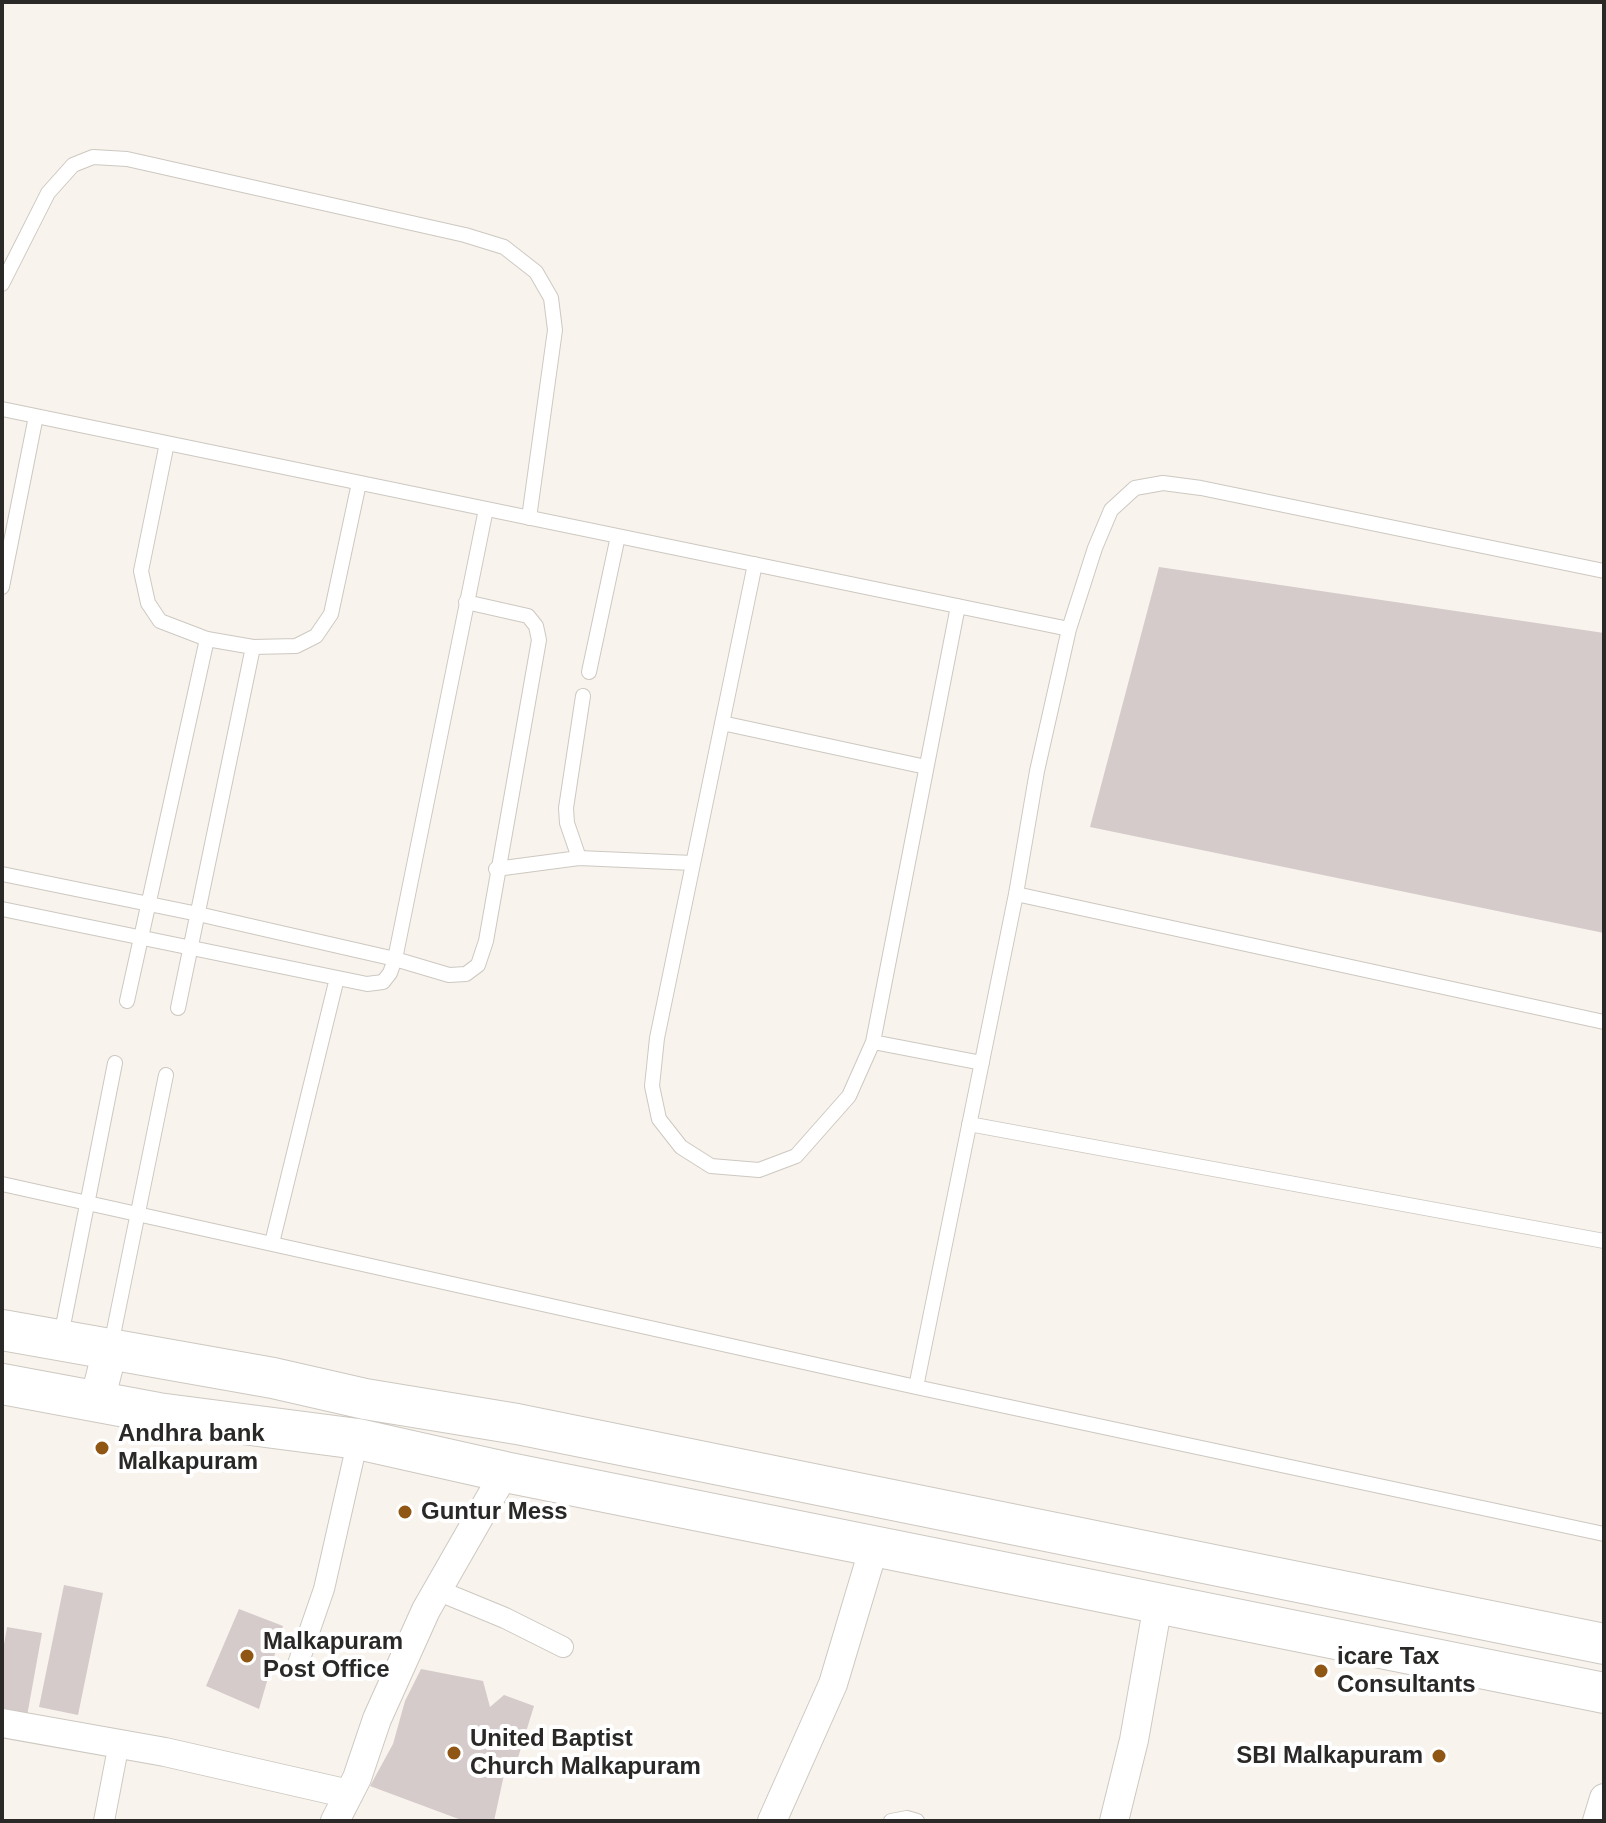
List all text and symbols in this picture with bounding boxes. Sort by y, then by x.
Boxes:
place label: Andhra bank Malkapuram [118,1420,265,1476]
marker: Andhra bank Malkapuram [93,1439,111,1457]
place label: Guntur Mess [421,1498,568,1526]
marker: Guntur Mess [396,1503,414,1521]
place label: Malkapuram Post Office [263,1628,403,1684]
place label: icare Tax Consultants [1337,1643,1476,1699]
marker: Malkapuram Post Office [238,1647,256,1665]
marker: icare Tax Consultants [1312,1662,1330,1680]
place label: United Baptist Church Malkapuram [470,1725,701,1781]
place label: SBI Malkapuram [1236,1742,1423,1770]
marker: United Baptist Church Malkapuram [445,1744,463,1762]
marker: SBI Malkapuram [1430,1747,1448,1765]

